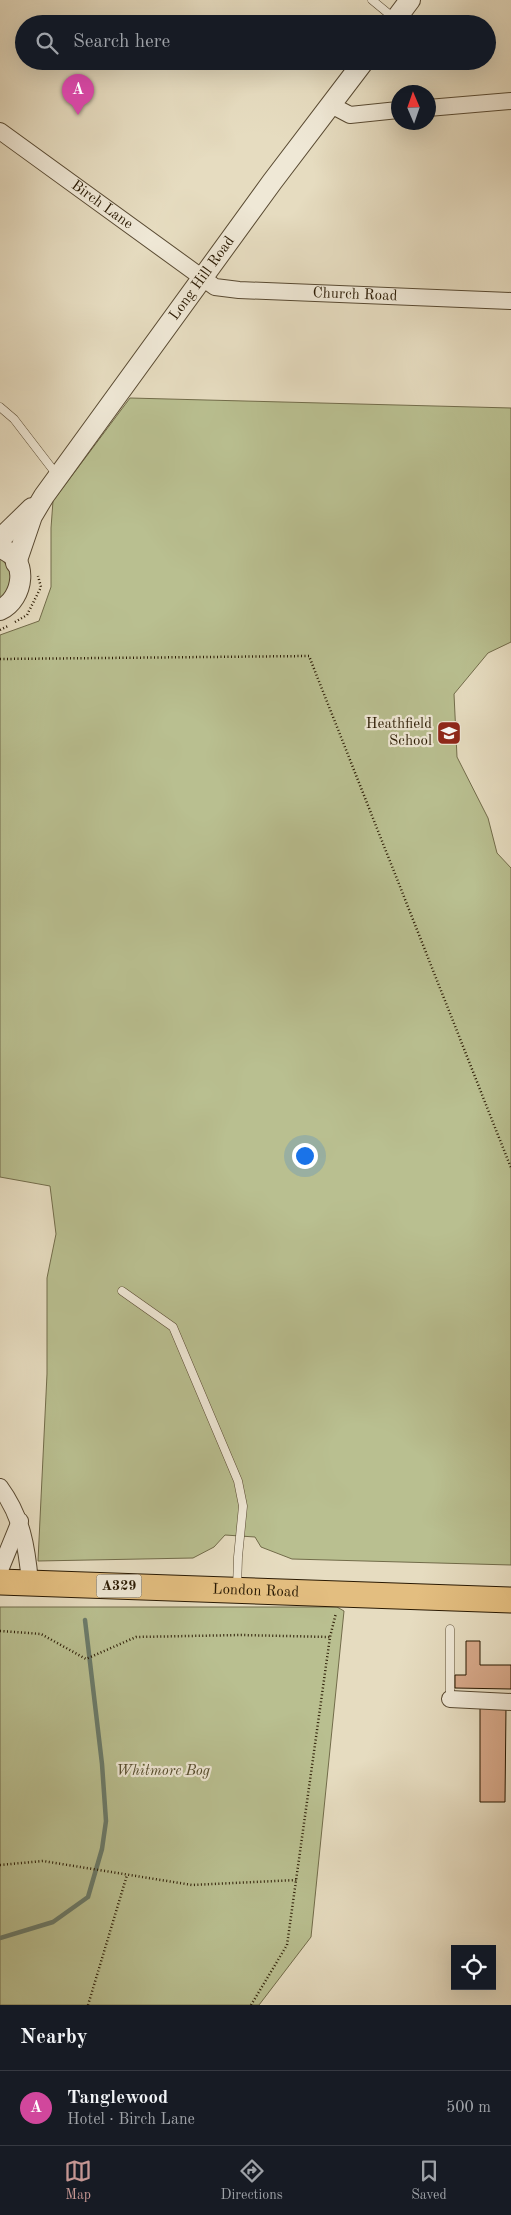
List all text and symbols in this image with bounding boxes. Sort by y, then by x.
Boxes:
search box [15,15,496,70]
icon: search [33,29,61,57]
text: Search here [73,33,170,52]
pin: A [62,74,94,115]
north arrow [391,85,436,130]
street label: Birch Lane [68,178,136,232]
street label: Long Hill Road [167,233,237,323]
street label: Church Road [312,285,398,304]
place label: Heathfield School [366,717,432,749]
school or university icon: Heathfield School [436,720,462,746]
your location [292,1143,318,1169]
road number: A329 [96,1574,142,1598]
street label: London Road [212,1582,300,1600]
park label: Whitmore Bog [116,1764,210,1779]
map controls [451,1945,496,1990]
button: locate [451,1945,496,1990]
text: Nearby [20,2027,88,2048]
text: Tanglewood [67,2089,168,2108]
text: A [30,2100,42,2116]
text: 500 m [446,2100,491,2116]
text: Hotel · Birch Lane [67,2112,195,2128]
tab: Map [64,2157,92,2204]
tab: Directions [221,2157,283,2204]
tab: Saved [411,2157,447,2204]

